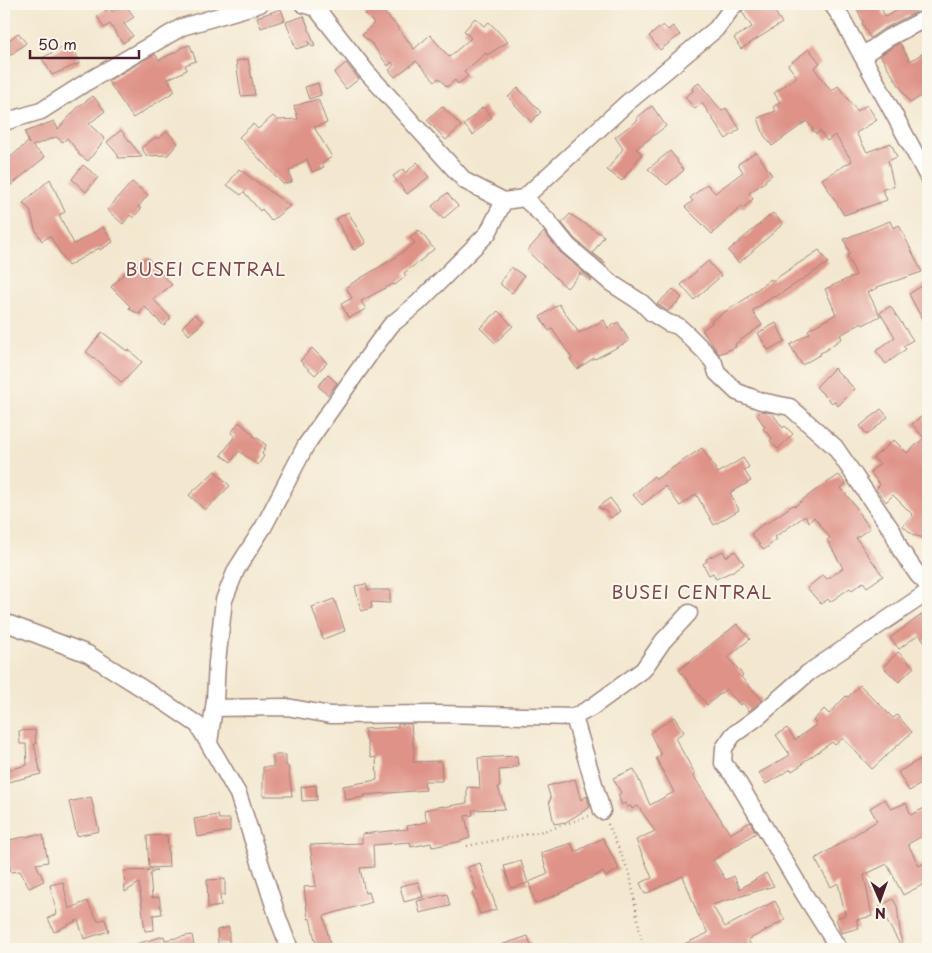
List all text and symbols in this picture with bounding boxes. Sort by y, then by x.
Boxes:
scale bar [30,28,139,60]
text: 50 m [38,32,77,55]
district label: BUSEI CENTRAL [125,255,287,282]
district label: BUSEI CENTRAL [611,578,773,605]
north arrow [854,876,904,926]
text: N [875,903,886,924]

